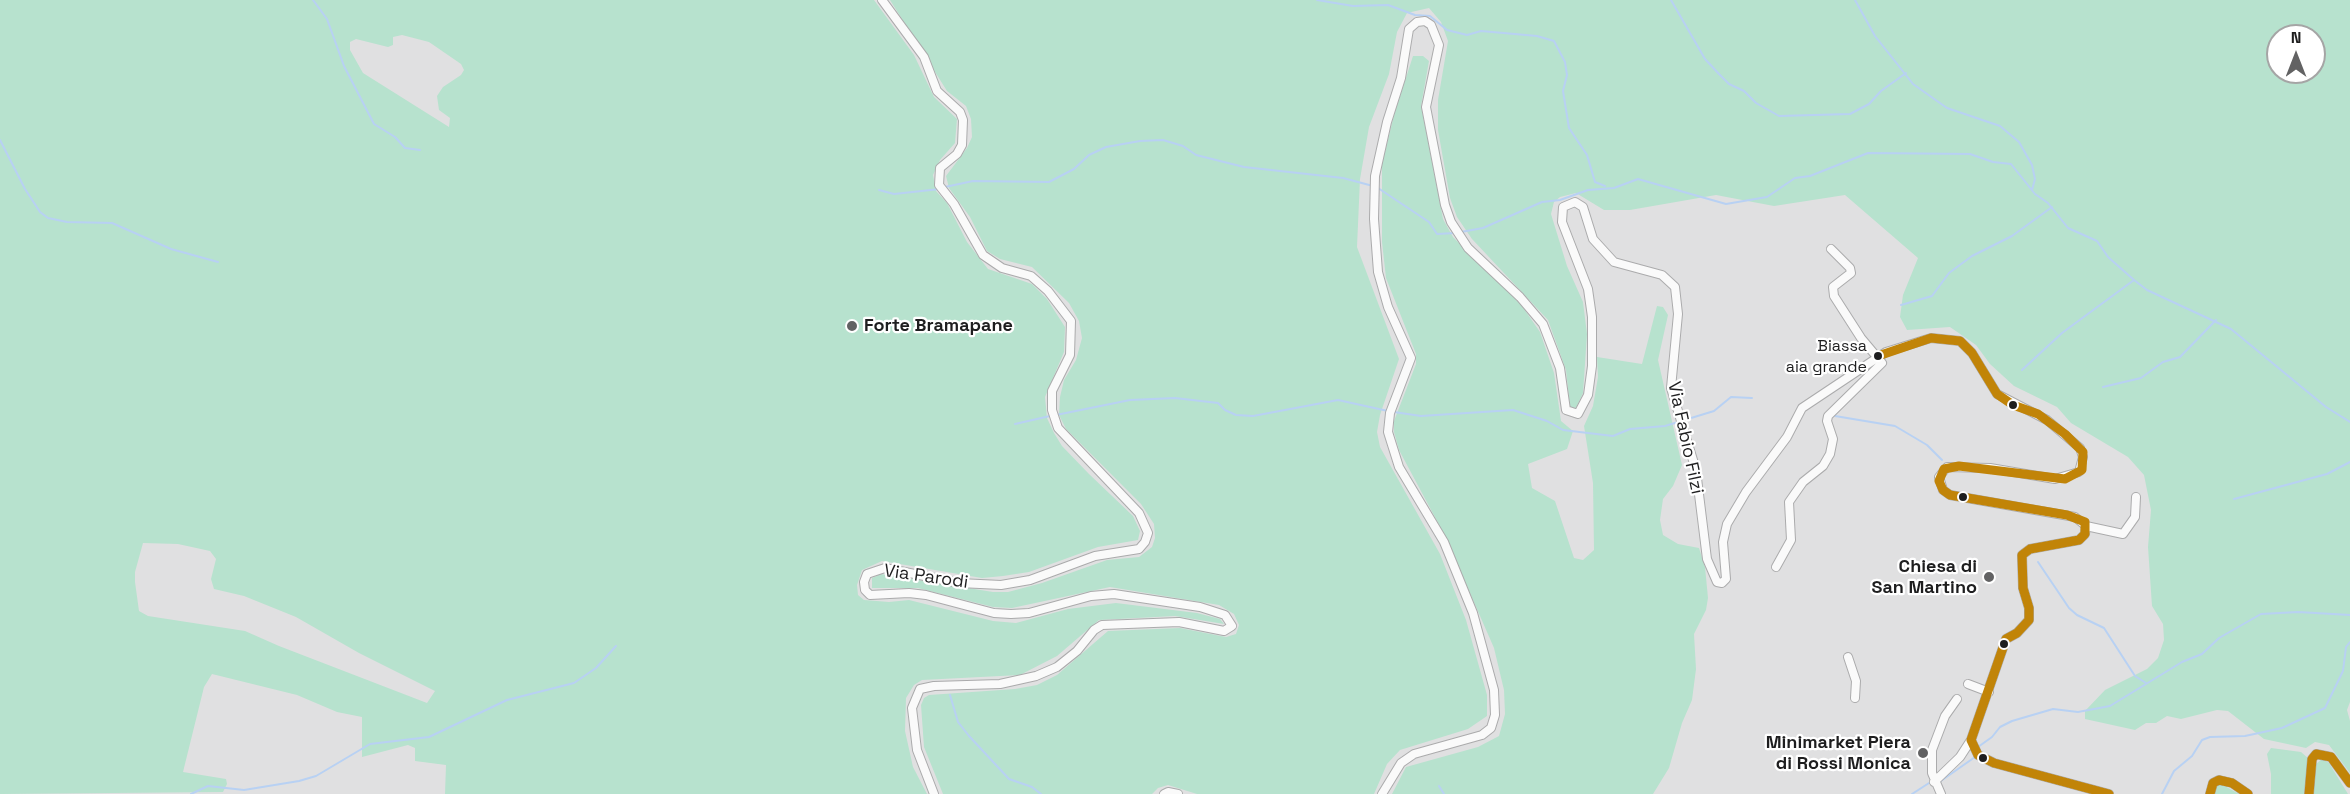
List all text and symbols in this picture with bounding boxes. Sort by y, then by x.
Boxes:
north arrow [2266,24,2326,84]
text: N [2291,27,2301,48]
place label: Forte Bramapane [864,315,1013,337]
marker: Forte Bramapane [845,319,859,333]
place label: Biassa aia grande [1786,337,1867,375]
marker: Biassa aia grande [1872,350,1884,362]
street label: Via Fabio Filzi [1663,380,1707,496]
unlabelled marker [2007,399,2019,411]
unlabelled marker [1957,491,1969,503]
place label: Chiesa di San Martino [1872,556,1977,598]
street label: Via Parodi [882,560,970,594]
marker: Chiesa di San Martino [1982,570,1996,584]
unlabelled marker [1998,638,2010,650]
place label: Minimarket Piera di Rossi Monica [1766,732,1911,774]
marker: Minimarket Piera di Rossi Monica [1916,746,1930,760]
unlabelled marker [1977,752,1989,764]

